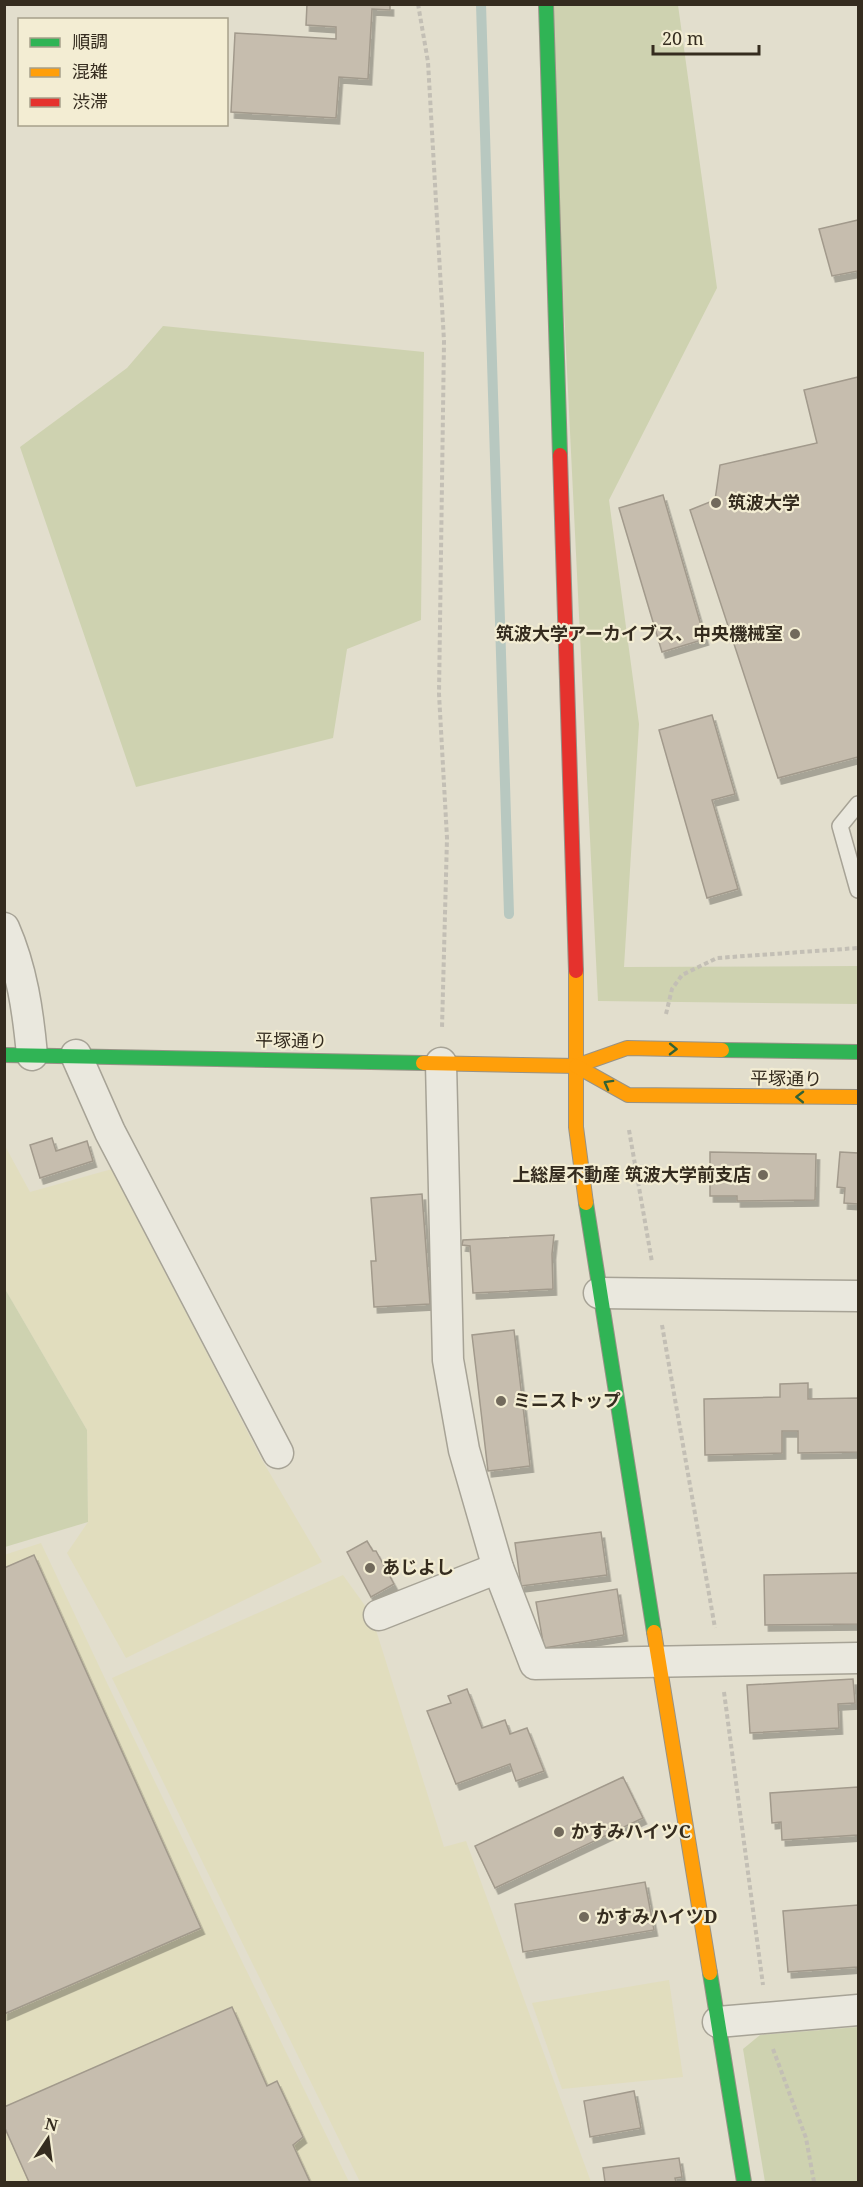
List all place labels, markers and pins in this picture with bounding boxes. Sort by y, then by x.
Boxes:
place label: 筑波大学 [728,490,800,514]
marker: 筑波大学 [709,496,723,510]
place label: 筑波大学アーカイブス、中央機械室 [496,621,783,645]
marker: 筑波大学アーカイブス、中央機械室 [788,627,802,641]
place label: 上総屋不動産 筑波大学前支店 [512,1162,751,1186]
marker: 上総屋不動産 筑波大学前支店 [756,1168,770,1182]
place label: ミニストップ [513,1388,621,1412]
marker: ミニストップ [494,1394,508,1408]
place label: あじよし [382,1555,454,1579]
marker: あじよし [363,1561,377,1575]
place label: かすみハイツC [571,1819,691,1843]
marker: かすみハイツC [552,1825,566,1839]
place label: かすみハイツD [596,1904,717,1928]
marker: かすみハイツD [577,1910,591,1924]

